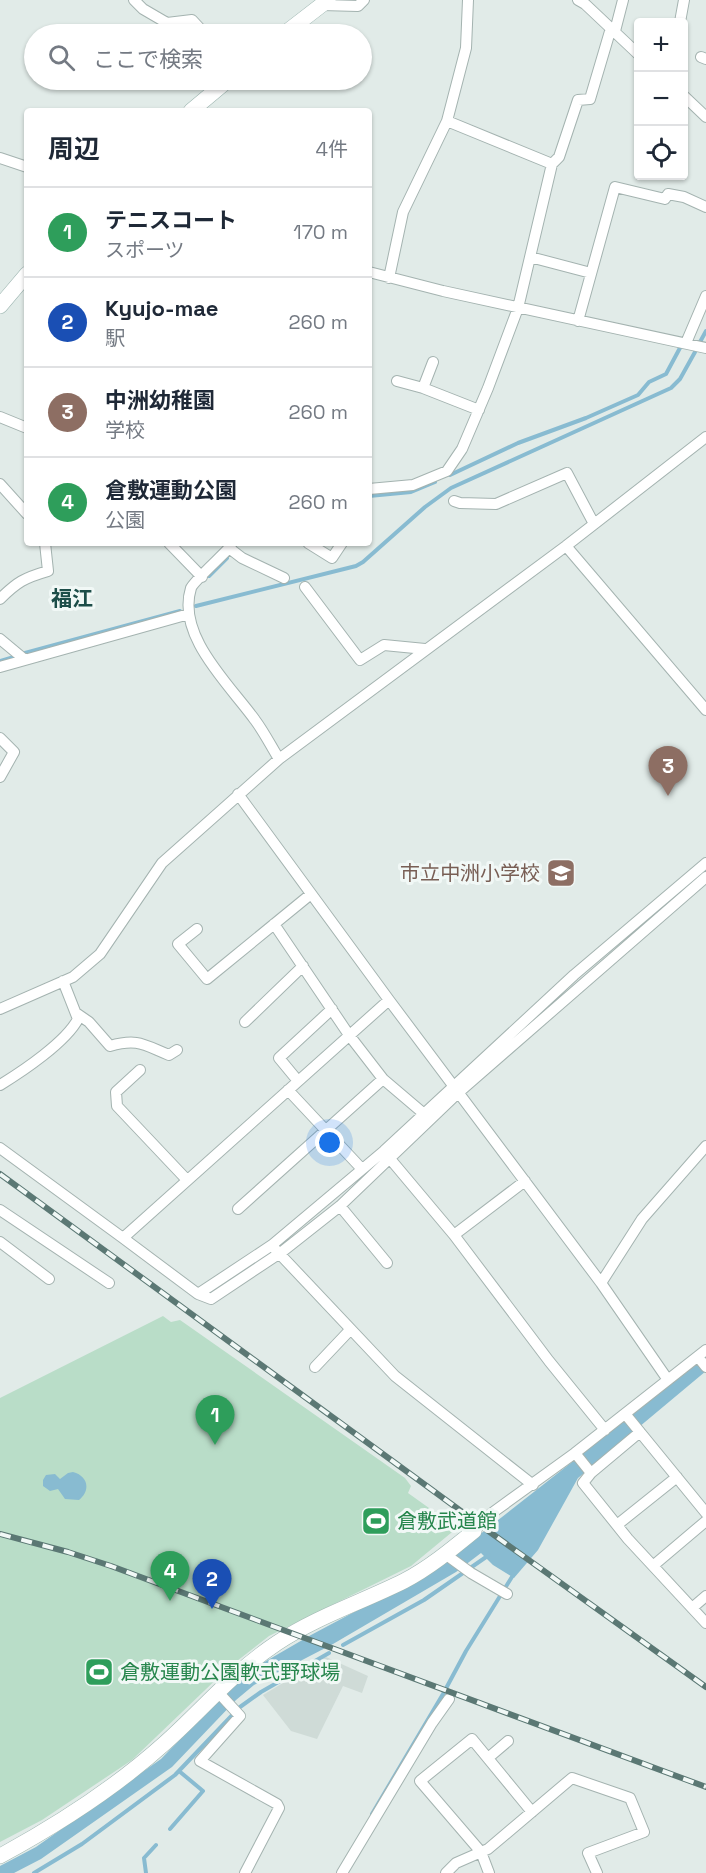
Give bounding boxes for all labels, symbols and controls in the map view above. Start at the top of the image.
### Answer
map controls [634,18,688,180]
button: + [634,18,688,72]
search box [24,24,372,90]
icon: search [45,41,78,74]
text: ここで検索 [93,45,203,73]
button: − [634,72,688,126]
button: locate [634,126,688,180]
text: 周辺 [48,132,100,166]
text: 4件 [316,136,348,162]
text: テニスコート [105,206,237,234]
text: 1 [63,219,72,245]
text: 170 m [293,219,348,245]
text: スポーツ [105,237,185,263]
text: Kyujo-mae [105,294,218,322]
text: 2 [62,309,73,335]
text: 260 m [289,309,348,335]
text: 駅 [105,325,125,351]
text: 中洲幼稚園 [105,386,215,414]
text: 3 [61,399,74,425]
text: 260 m [289,399,348,425]
text: 学校 [105,417,145,443]
text: 倉敷運動公園 [105,476,237,504]
text: 4 [61,489,74,515]
text: 260 m [289,489,348,515]
text: 公園 [105,507,145,533]
district label: 福江 [51,585,93,612]
pin: 3 [648,746,688,796]
school or university icon: 市立中洲小学校 [545,857,577,889]
place label: 市立中洲小学校 [400,860,540,886]
your location [315,1128,344,1157]
pin: 1 [196,1396,234,1445]
sports icon: 倉敷武道館 [360,1505,392,1537]
place label: 倉敷武道館 [397,1508,497,1534]
pin: 4 [150,1552,190,1601]
pin: 2 [192,1560,232,1609]
sports icon: 倉敷運動公園軟式野球場 [83,1656,115,1688]
place label: 倉敷運動公園軟式野球場 [120,1659,340,1685]

